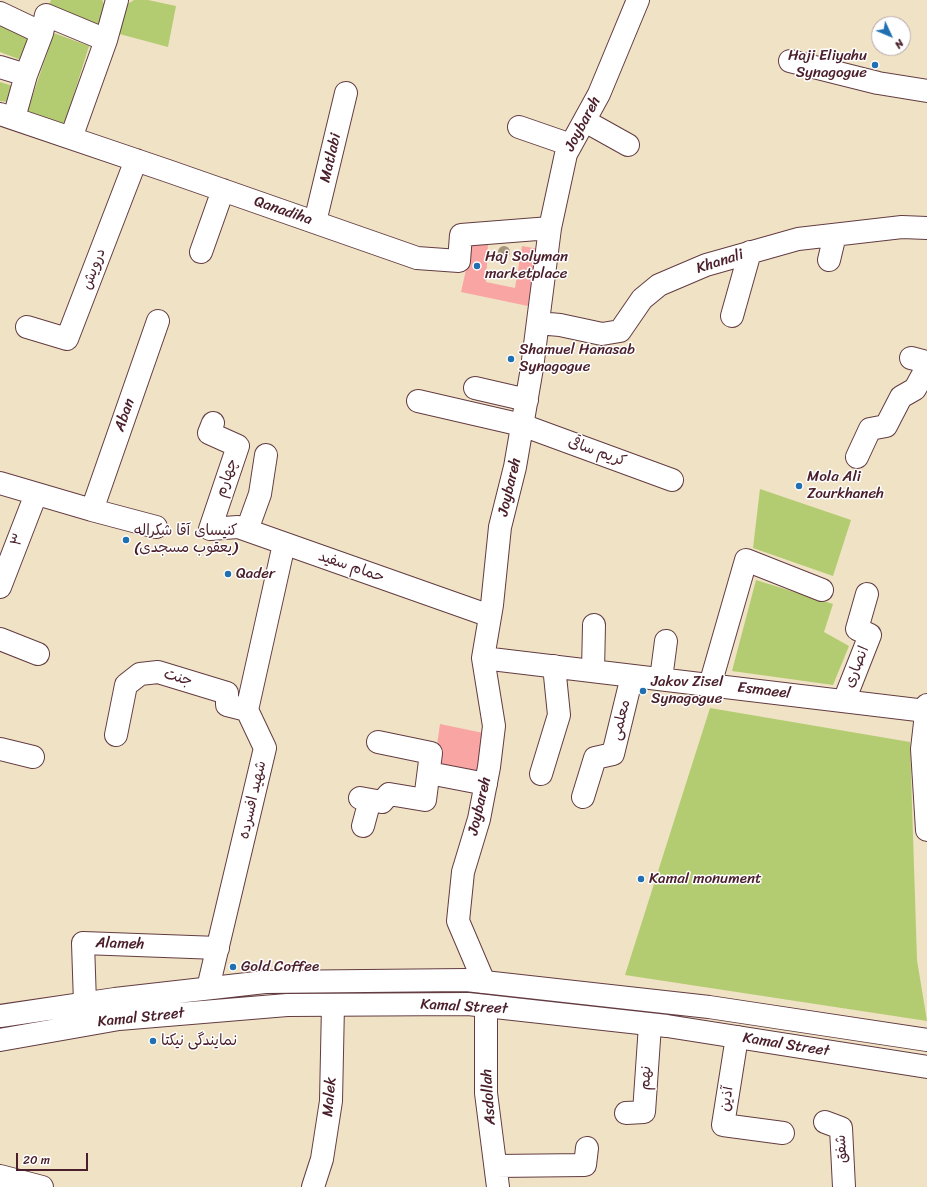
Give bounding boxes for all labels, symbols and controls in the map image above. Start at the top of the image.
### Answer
north arrow [871,16,911,56]
text: N [890,35,909,53]
place label: Haji Eliyahu Synagogue [788,47,867,82]
marker: Haji Eliyahu Synagogue [870,60,880,70]
street label: Joybareh [561,94,605,154]
street label: Matlabi [317,131,345,185]
street label: Qanadiha [252,193,314,229]
street label: درویش [78,246,110,292]
street label: Khanali [694,246,746,278]
place label: Haj Solyman marketplace [485,248,568,283]
marker: Haj Solyman marketplace [472,261,482,271]
place label: Shamuel Hanasab Synagogue [519,341,635,376]
marker: Shamuel Hanasab Synagogue [506,354,516,364]
street label: Aban [111,396,139,434]
street label: کریم ساقی [565,433,629,471]
street label: چهارم [212,456,242,500]
street label: Joybareh [495,456,525,518]
place label: Mola Ali Zourkhaneh [807,468,884,503]
marker: Mola Ali Zourkhaneh [794,481,804,491]
place label: کنیسای آقا شکراله (یعقوب مسجدی) [134,522,238,557]
street label: ۳ [7,531,29,549]
marker: کنیسای آقا شکراله (یعقوب مسجدی) [121,535,131,545]
street label: حمام سفید [316,547,386,587]
place label: Qader [236,565,275,583]
marker: Qader [223,569,233,579]
street label: انصاری [841,643,873,691]
street label: جنت [162,665,194,691]
place label: Jakov Zisel Synagogue [651,673,723,708]
street label: Esmaeel [736,679,792,703]
marker: Jakov Zisel Synagogue [638,686,648,696]
street label: معلمی [607,698,635,742]
street label: شهید افسرده [235,759,271,841]
street label: Joybareh [465,775,495,837]
place label: Kamal monument [649,870,762,888]
marker: Kamal monument [636,874,646,884]
street label: Alameh [95,934,145,954]
place label: Gold Coffee [241,958,319,976]
marker: Gold Coffee [228,962,238,972]
street label: Kamal Street [420,996,508,1018]
street label: Kamal Street [97,1004,185,1032]
street label: Kamal Street [741,1029,831,1061]
place label: نمایندگی نیکتا [161,1032,237,1050]
marker: نمایندگی نیکتا [148,1036,158,1046]
street label: نهم [636,1065,656,1091]
street label: Asdollah [478,1068,500,1126]
street label: Malek [319,1076,341,1118]
street label: آذین [716,1085,738,1113]
street label: شفق [832,1134,852,1164]
scale bar [18,1145,90,1171]
text: 20 m [23,1149,50,1171]

